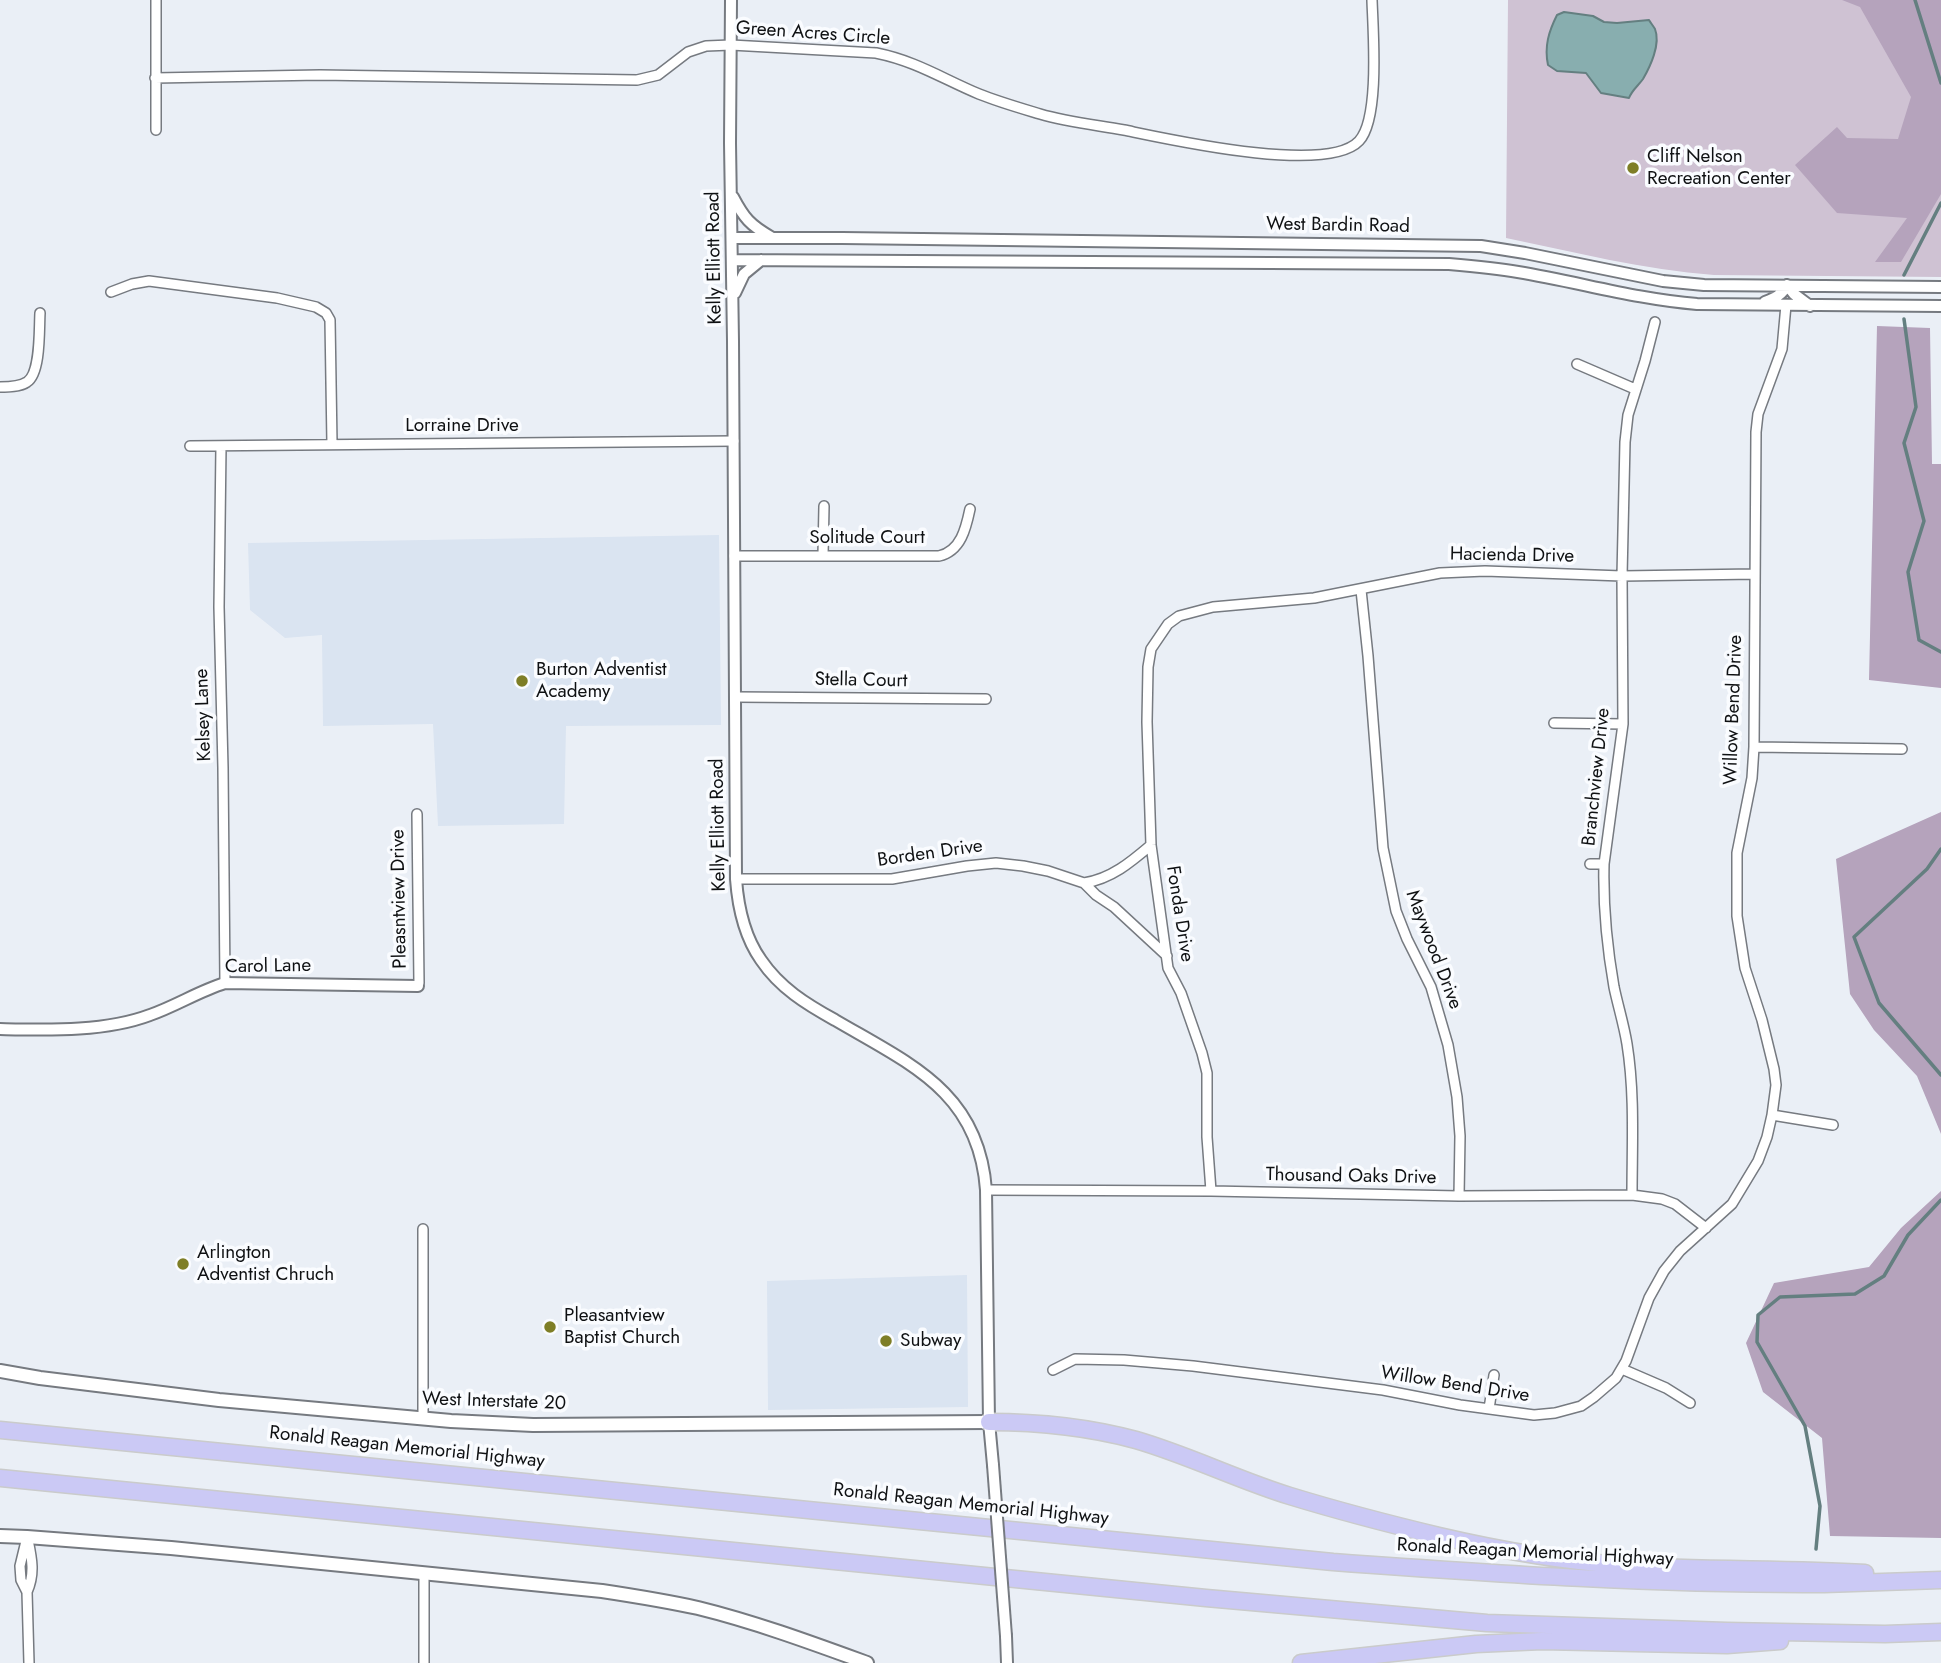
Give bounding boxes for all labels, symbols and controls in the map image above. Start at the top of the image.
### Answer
street label: Green Acres Circle [735,17,891,51]
place label: Cliff Nelson Recreation Center [1647,146,1791,190]
marker: Cliff Nelson Recreation Center [1625,160,1641,176]
street label: Kelly Elliott Road [702,191,728,325]
street label: West Bardin Road [1266,213,1410,239]
street label: Lorraine Drive [405,415,519,437]
street label: Solitude Court [809,527,925,549]
street label: Hacienda Drive [1450,544,1574,568]
street label: Willow Bend Drive [1720,634,1748,786]
place label: Burton Adventist Academy [536,659,667,703]
street label: Kelsey Lane [191,668,217,762]
street label: Stella Court [814,669,908,693]
marker: Burton Adventist Academy [514,673,530,689]
street label: Branchview Drive [1578,707,1616,847]
street label: Kelly Elliott Road [706,758,732,892]
street label: Pleasntview Drive [387,829,413,969]
street label: Borden Drive [876,835,984,873]
street label: Fonda Drive [1160,864,1198,964]
street label: Maywood Drive [1400,887,1466,1013]
street label: Carol Lane [225,955,311,979]
street label: Thousand Oaks Drive [1266,1164,1436,1190]
place label: Arlington Adventist Chruch [197,1242,334,1286]
marker: Arlington Adventist Chruch [175,1256,191,1272]
place label: Pleasantview Baptist Church [564,1305,680,1349]
marker: Pleasantview Baptist Church [542,1319,558,1335]
place label: Subway [900,1330,961,1352]
marker: Subway [878,1333,894,1349]
street label: Willow Bend Drive [1379,1362,1531,1408]
street label: West Interstate 20 [422,1388,566,1416]
street label: Ronald Reagan Memorial Highway [268,1422,546,1474]
street label: Ronald Reagan Memorial Highway [832,1479,1110,1531]
street label: Ronald Reagan Memorial Highway [1396,1534,1674,1572]

